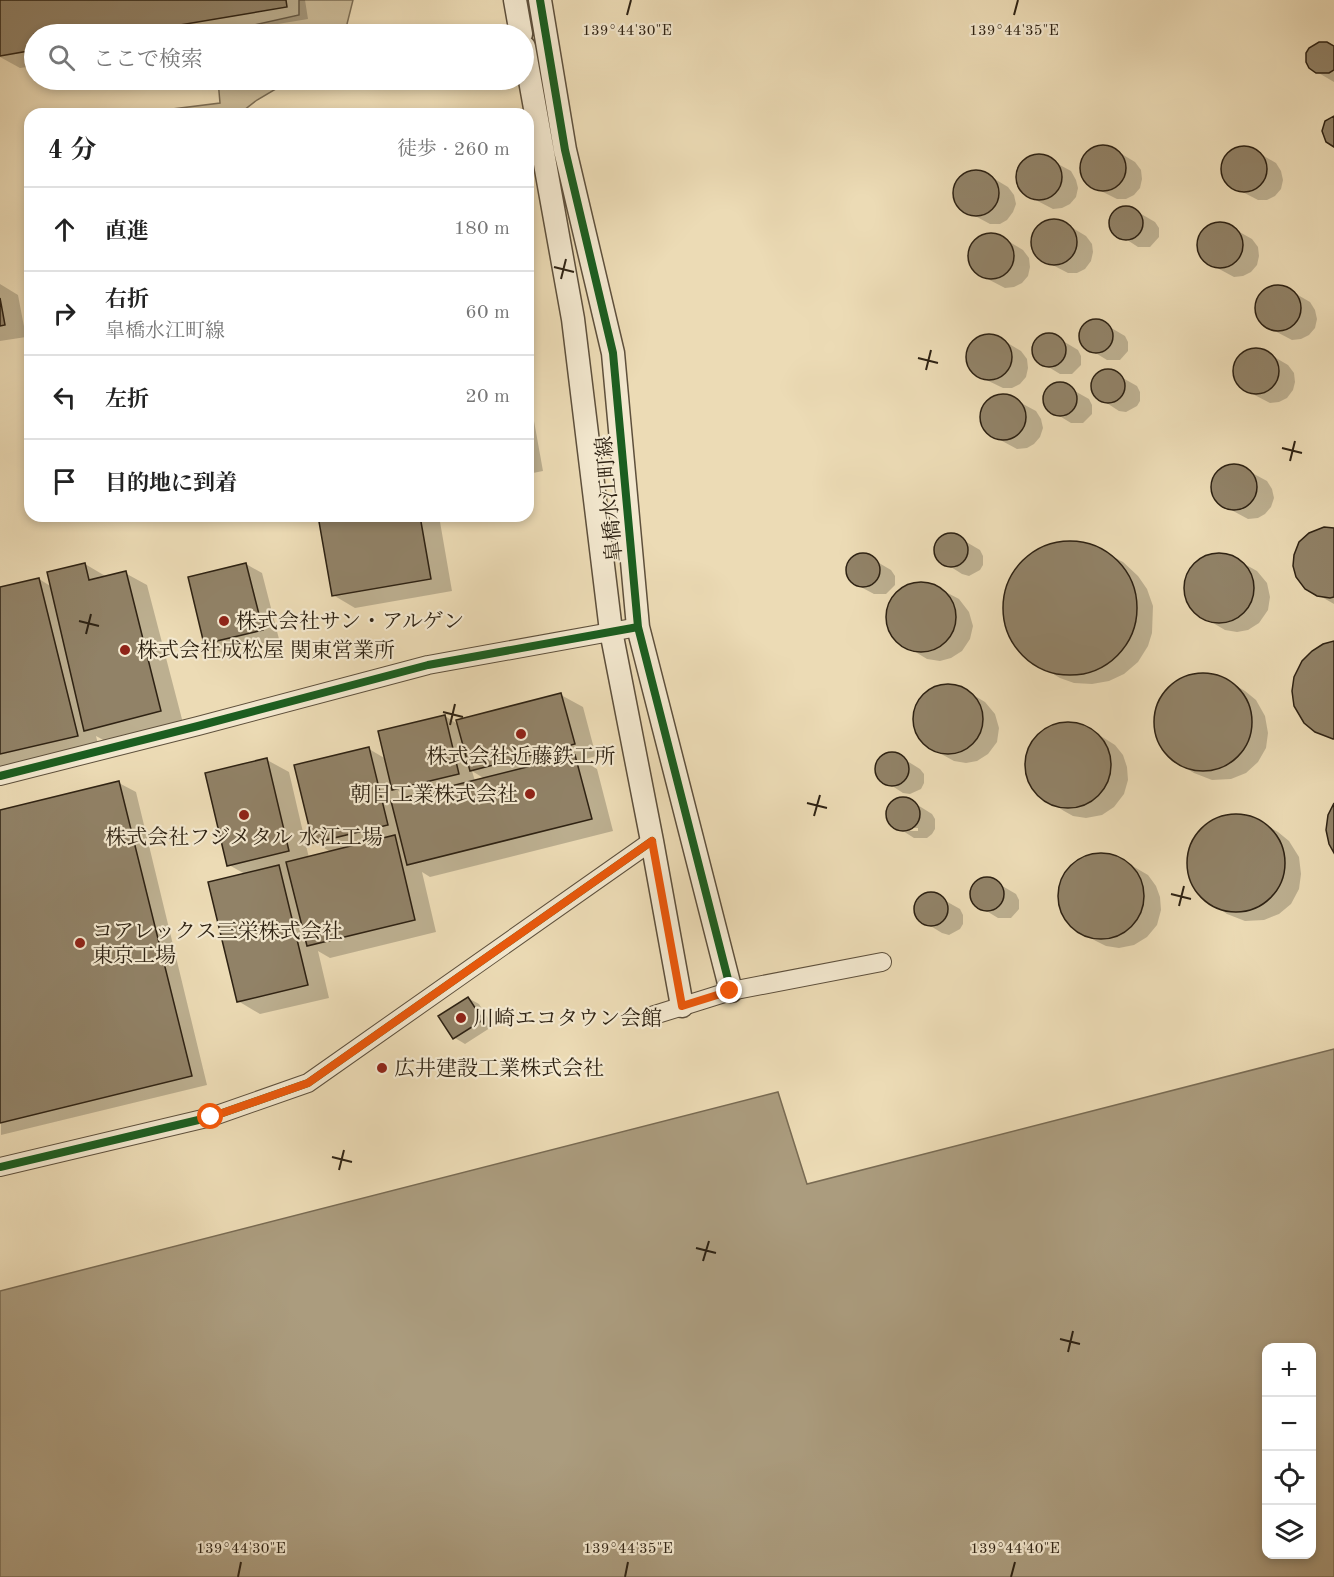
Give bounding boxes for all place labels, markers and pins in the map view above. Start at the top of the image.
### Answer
place label: 株式会社サン・アルゲン [236,610,464,633]
marker: 株式会社サン・アルゲン [217,614,231,628]
place label: 株式会社成松屋 関東営業所 [137,639,395,662]
marker: 株式会社成松屋 関東営業所 [118,643,132,657]
marker: 株式会社近藤鉄工所 [514,727,528,741]
place label: 株式会社近藤鉄工所 [427,745,616,768]
place label: 朝日工業株式会社 [350,783,518,806]
marker: 朝日工業株式会社 [523,787,537,801]
marker: 株式会社フジメタル 水江工場 [237,808,251,822]
place label: 株式会社フジメタル 水江工場 [105,826,383,849]
place label: コアレックス三栄株式会社 東京工場 [92,920,343,967]
marker: コアレックス三栄株式会社 東京工場 [73,936,87,950]
place label: 川崎エコタウン会館 [473,1007,662,1030]
marker: 川崎エコタウン会館 [454,1011,468,1025]
place label: 広井建設工業株式会社 [394,1057,604,1080]
marker: 広井建設工業株式会社 [375,1061,389,1075]

